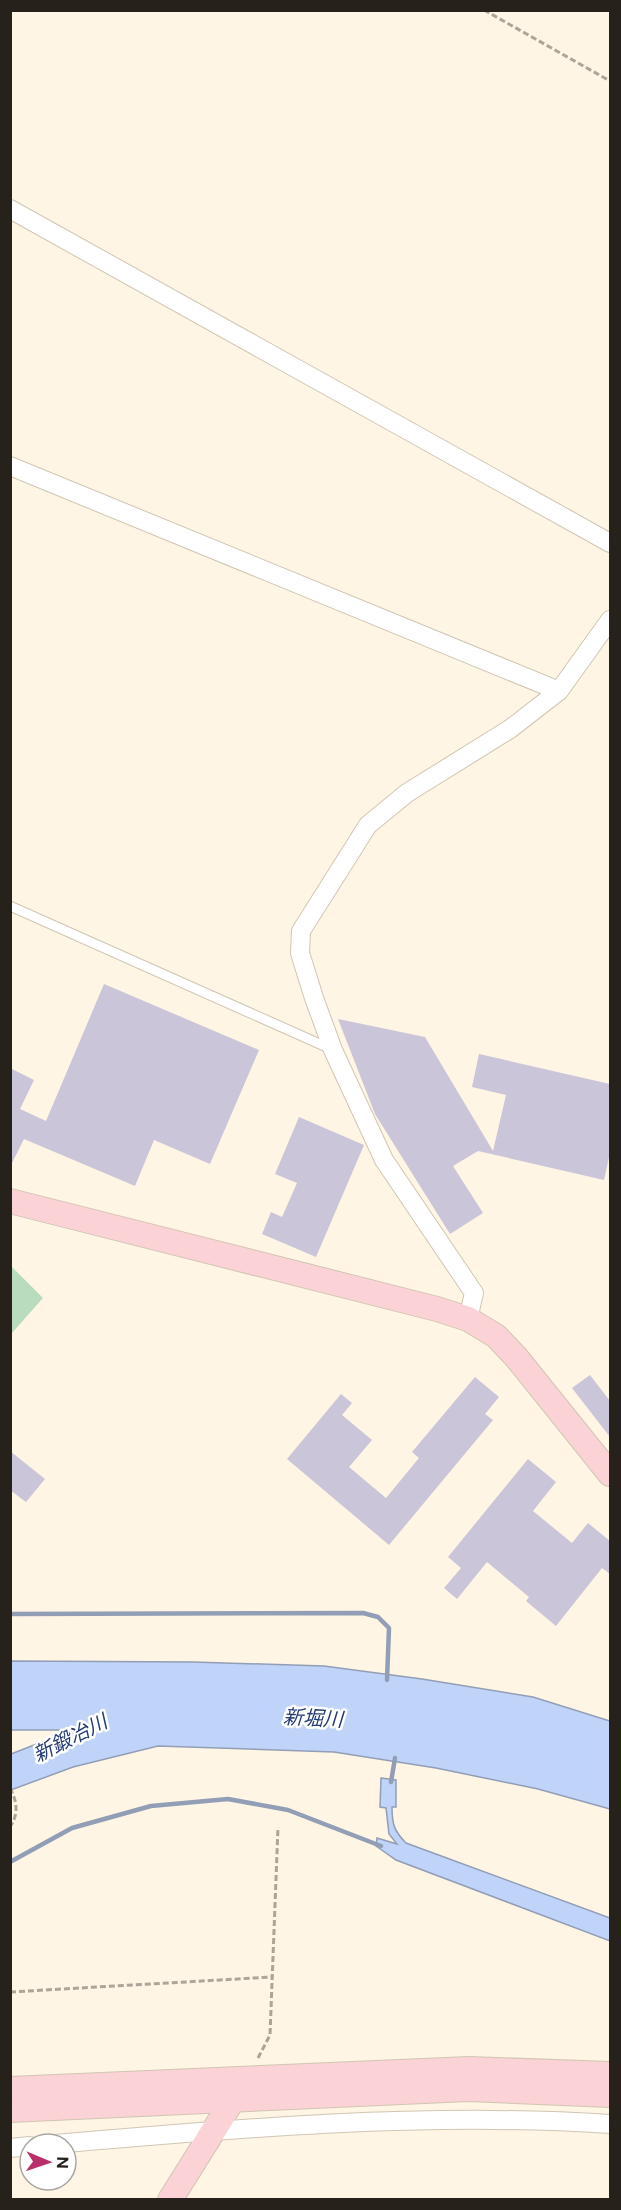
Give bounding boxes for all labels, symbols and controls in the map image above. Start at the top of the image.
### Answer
water label: 新堀川 [282,1704,346,1732]
water label: 新鍛冶川 [29,1708,113,1767]
north arrow [18,2132,78,2192]
text: N [53,2156,72,2169]

